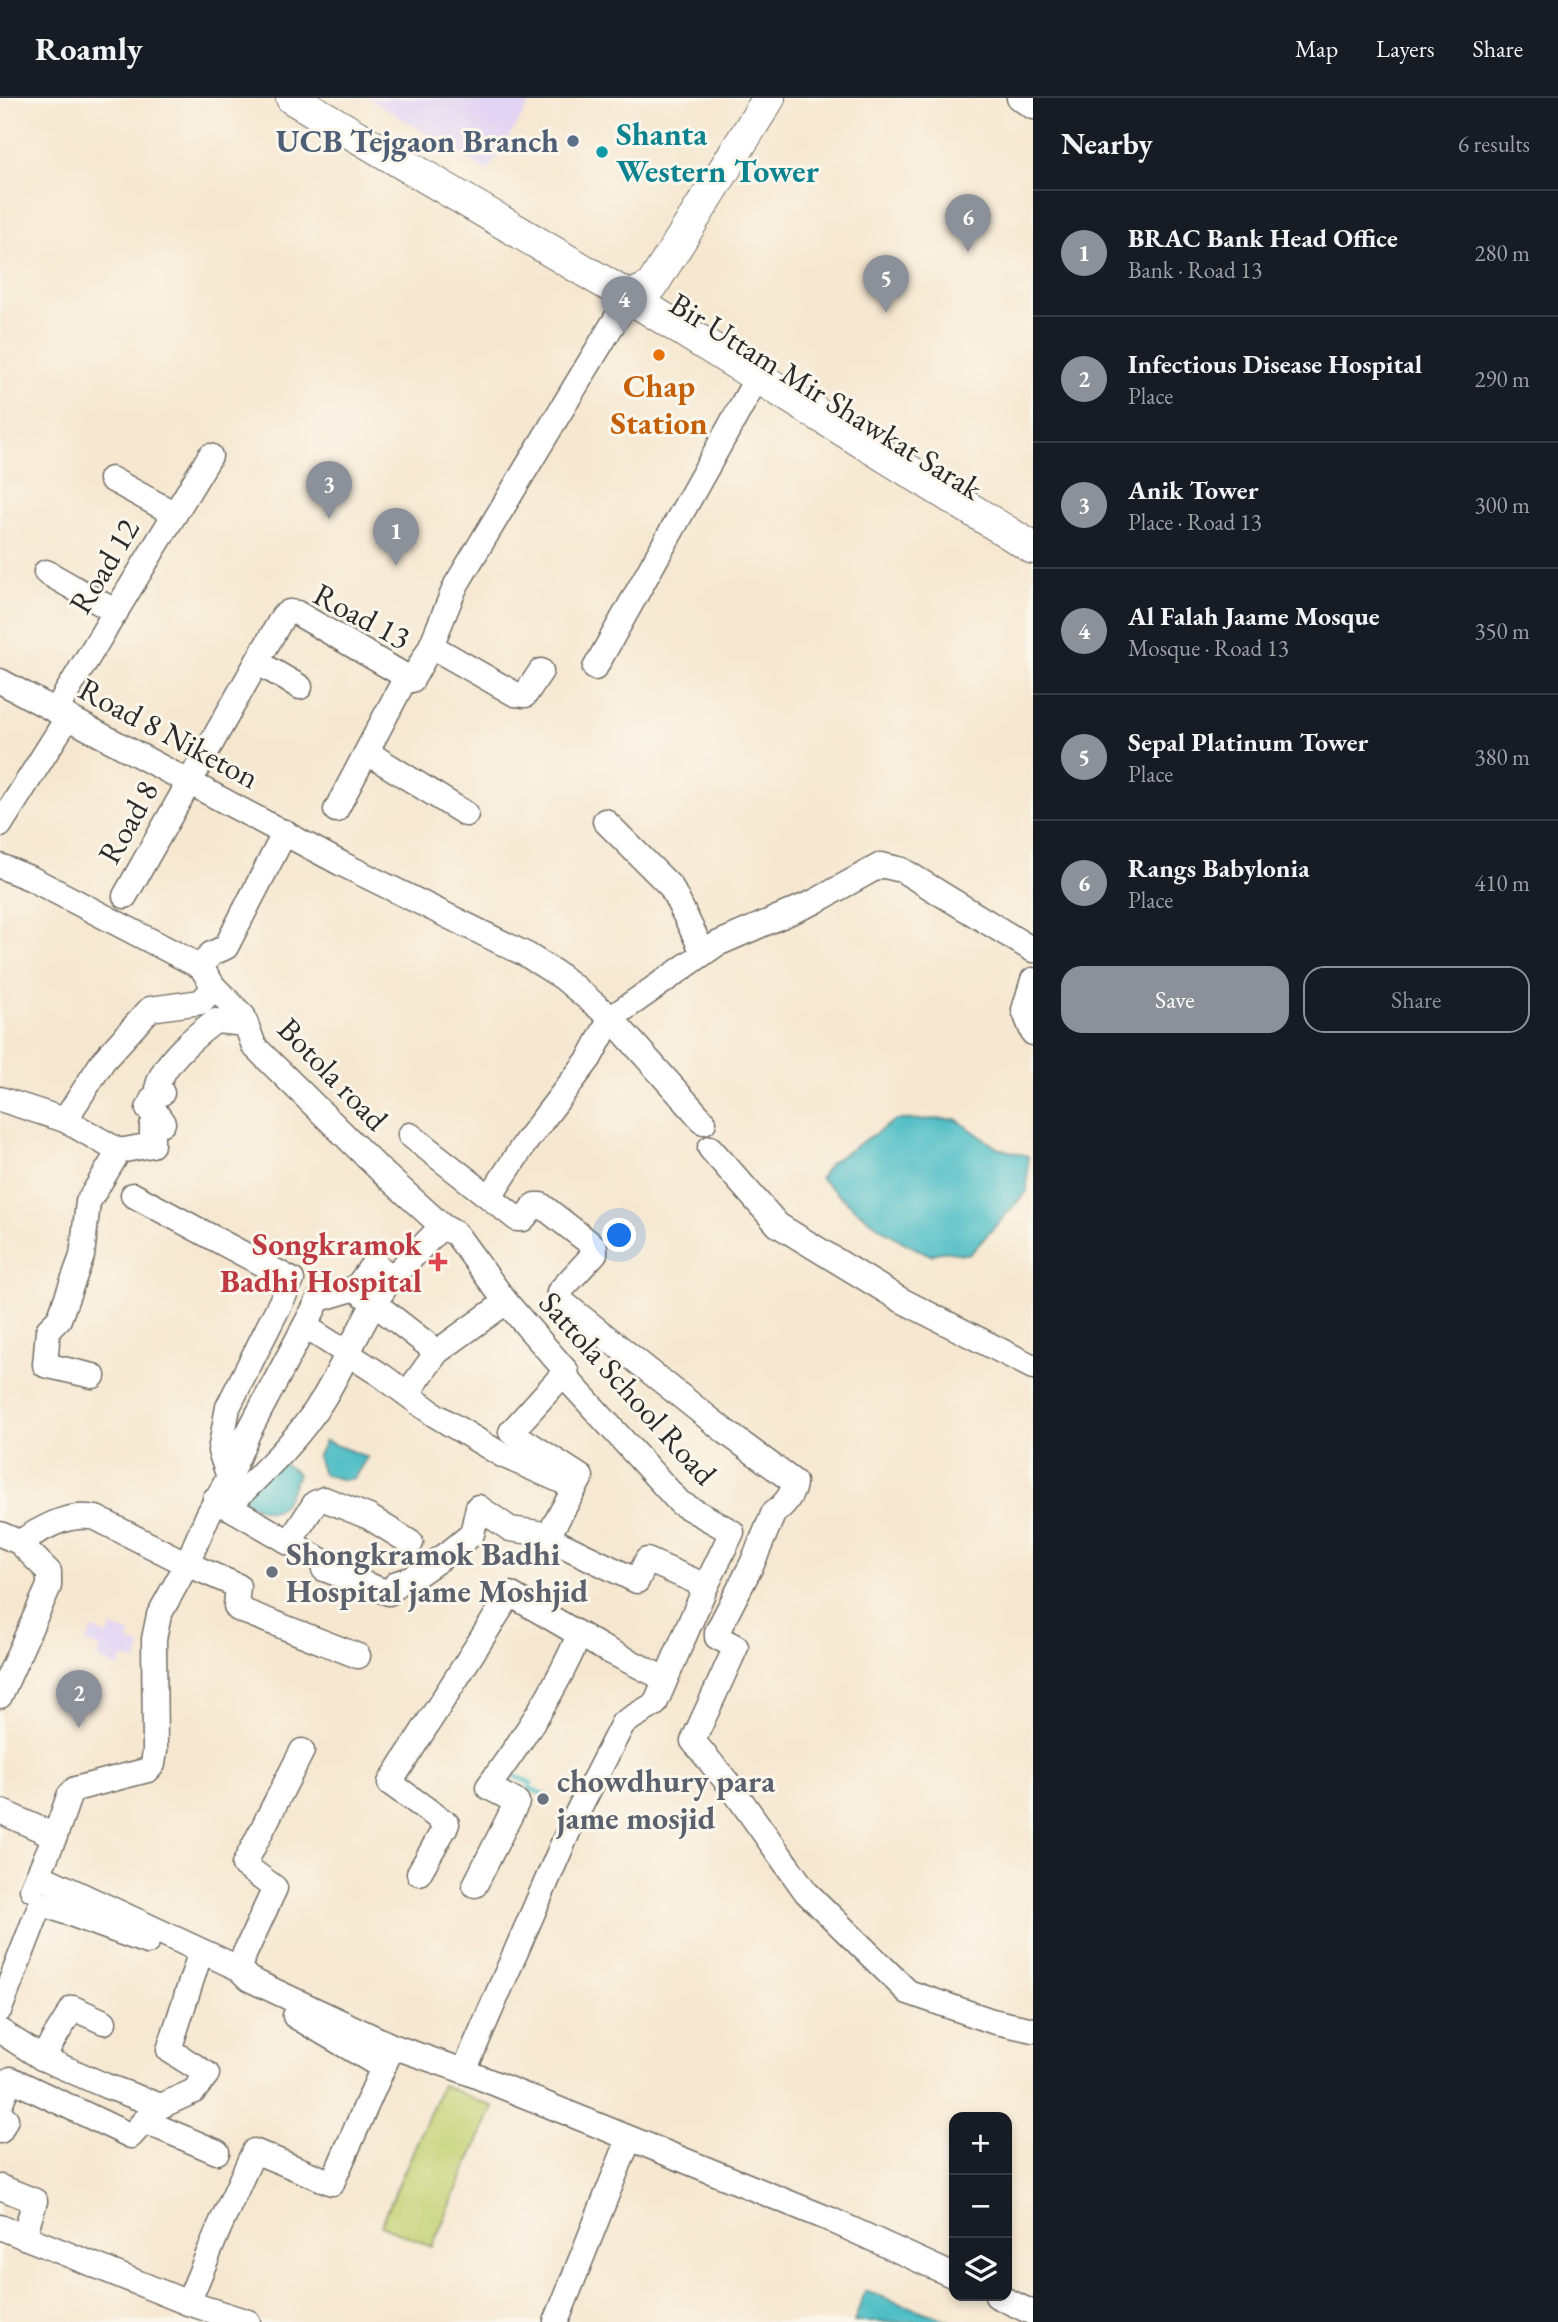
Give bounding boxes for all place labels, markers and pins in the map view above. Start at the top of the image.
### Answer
place label: Shanta Western Tower [616,113,820,192]
place label: UCB Tejgaon Branch [276,120,559,162]
marker: UCB Tejgaon Branch [565,133,581,149]
marker: Shanta Western Tower [594,144,610,160]
pin: 6 [945,194,991,252]
pin: 5 [863,255,909,313]
pin: 4 [601,276,647,334]
marker: Chap Station [651,347,667,363]
place label: Chap Station [610,365,708,444]
pin: 3 [306,461,352,519]
pin: 1 [373,508,419,566]
place label: Songkramok Badhi Hospital [220,1223,423,1302]
marker: Songkramok Badhi Hospital [428,1252,448,1272]
place label: Shongkramok Badhi Hospital jame Moshjid [286,1533,588,1612]
marker: Shongkramok Badhi Hospital jame Moshjid [264,1564,280,1580]
pin: 2 [56,1670,102,1728]
place label: chowdhury para jame mosjid [555,1760,776,1839]
marker: chowdhury para jame mosjid [535,1791,551,1807]

